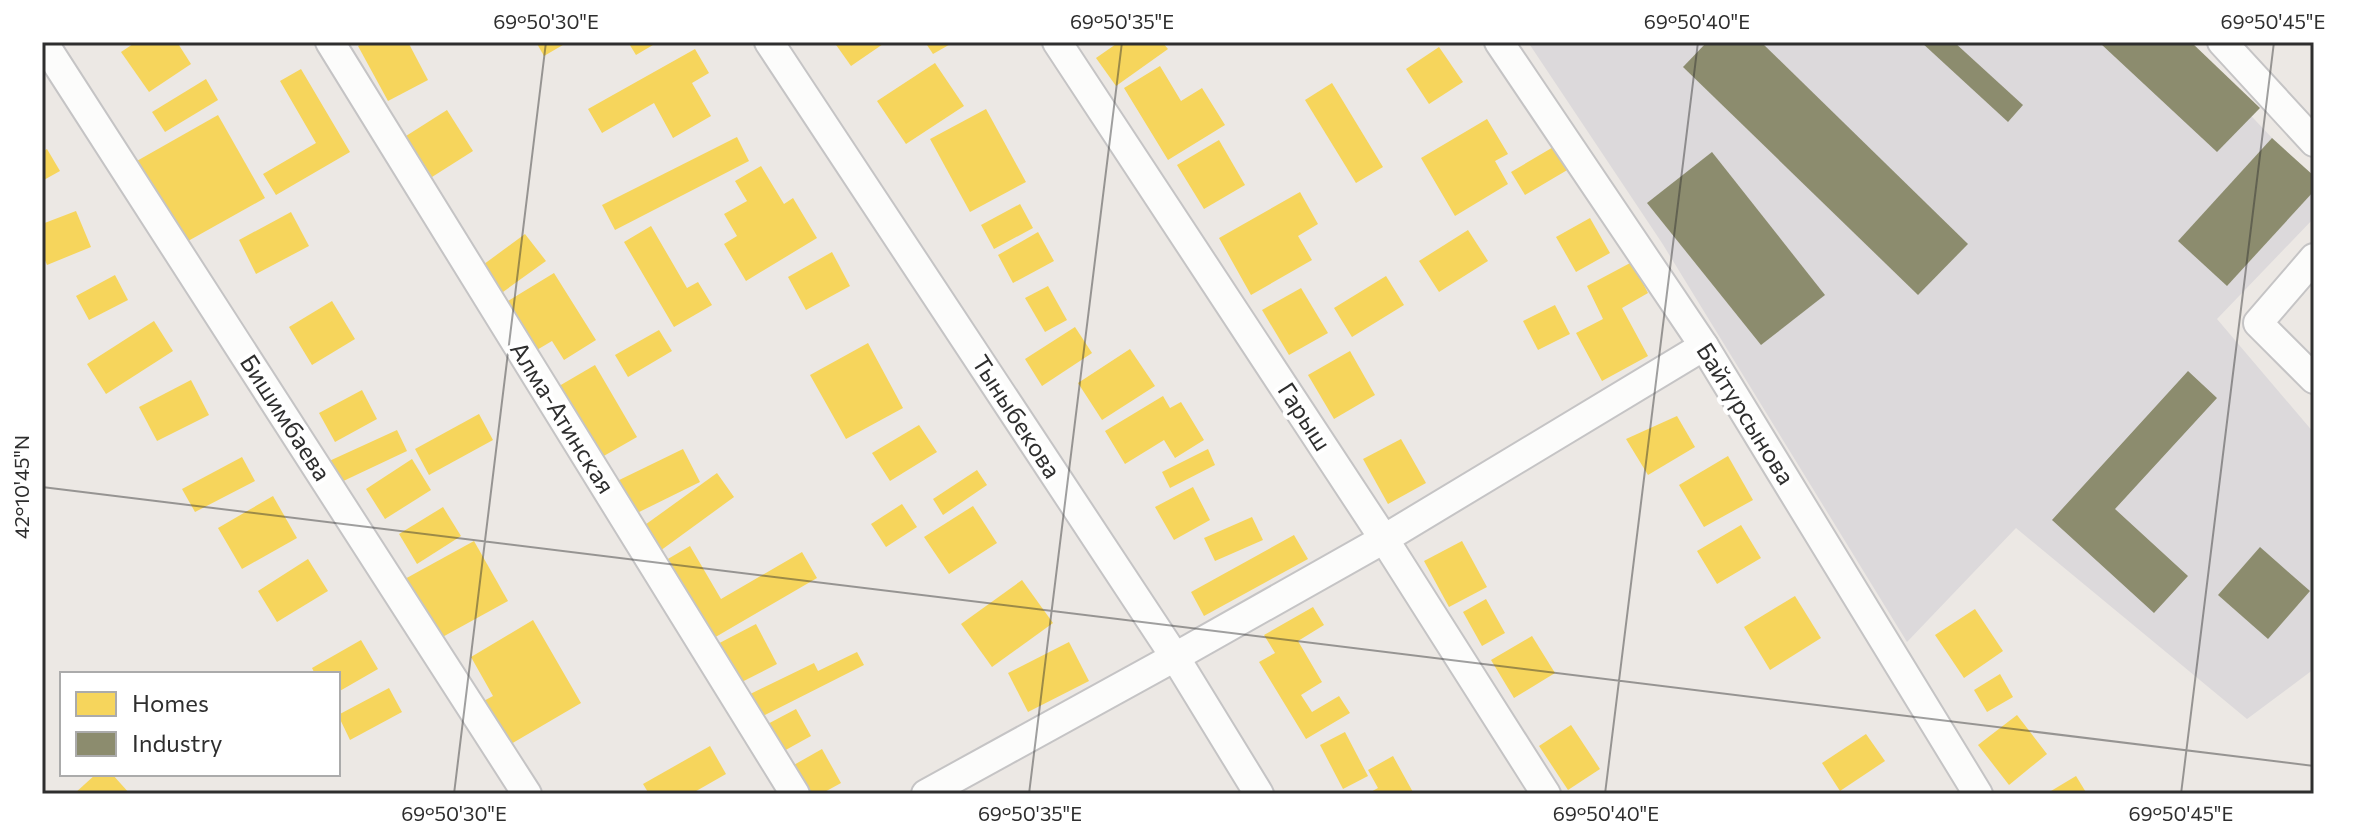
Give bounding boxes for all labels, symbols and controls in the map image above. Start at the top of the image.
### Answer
text: 69°50'30"E [493,9,599,33]
text: 69°50'35"E [1070,9,1174,33]
text: 69°50'40"E [1644,9,1750,33]
text: 69°50'45"E [2221,9,2325,33]
street label: Алма-Атинская [505,336,622,498]
street label: Байтурсынова [1691,337,1801,489]
street label: Бишимбаева [235,349,338,486]
street label: Тыныбекова [967,349,1068,483]
street label: Гарыш [1273,377,1338,456]
text: 42°10'45"N [9,435,33,539]
legend [60,672,340,776]
text: Homes [132,688,209,717]
text: Industry [132,728,222,757]
text: 69°50'30"E [401,801,507,825]
text: 69°50'35"E [978,801,1082,825]
text: 69°50'40"E [1553,801,1659,825]
text: 69°50'45"E [2129,801,2233,825]

